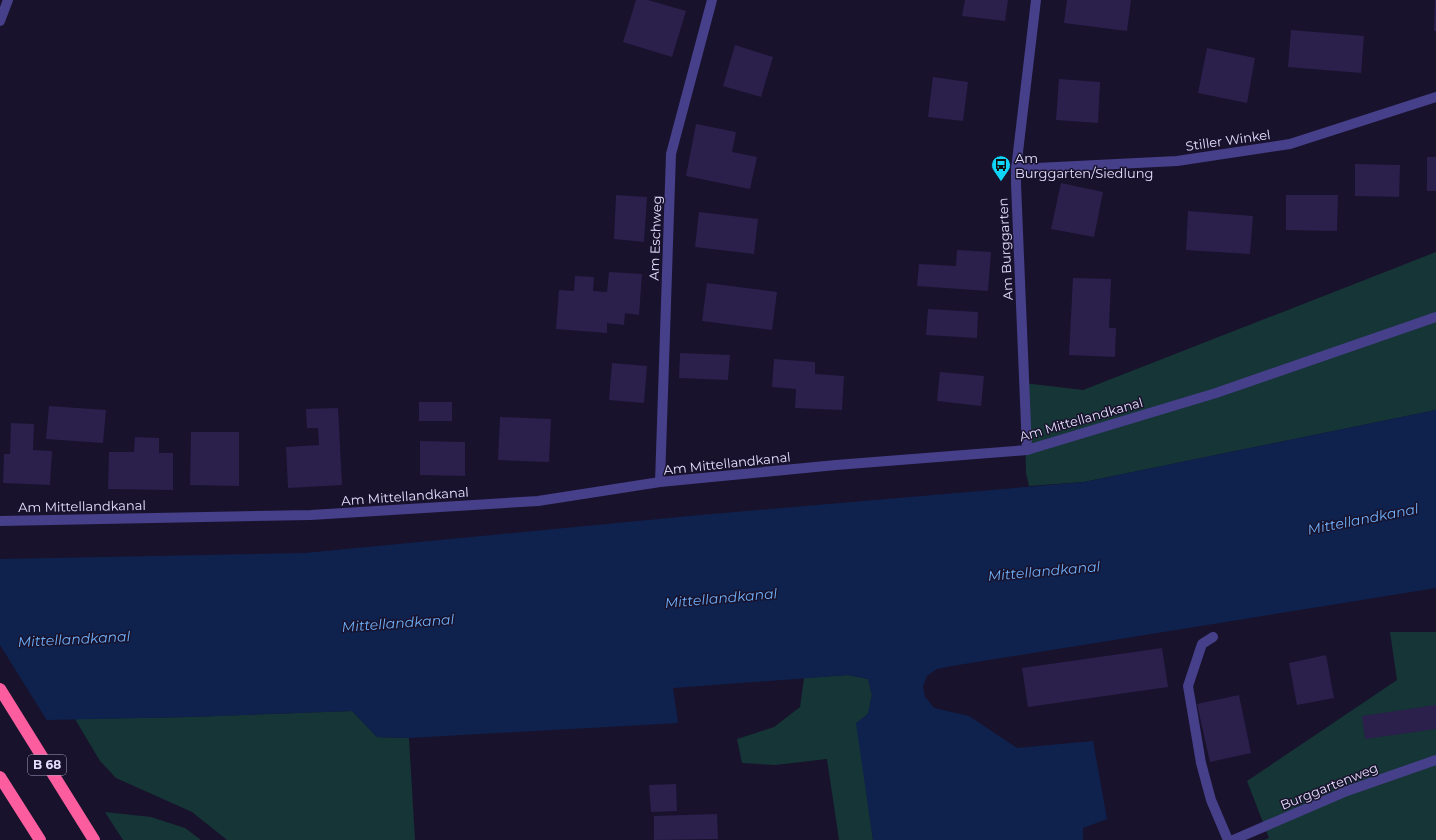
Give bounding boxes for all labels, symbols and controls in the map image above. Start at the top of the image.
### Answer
street label: Stiller Winkel [1185,126,1271,154]
place label: Am Burggarten/Siedlung [1015,150,1153,181]
bus stop icon: Am Burggarten/Siedlung [990,154,1012,182]
street label: Am Eschweg [646,195,664,281]
street label: Am Burggarten [994,197,1016,301]
street label: Am Mittellandkanal [1017,394,1145,444]
street label: Am Mittellandkanal [663,448,791,478]
street label: Am Mittellandkanal [341,484,469,508]
street label: Am Mittellandkanal [18,497,146,515]
water label: Mittellandkanal [1306,499,1420,539]
water label: Mittellandkanal [987,557,1101,585]
water label: Mittellandkanal [664,584,778,612]
water label: Mittellandkanal [341,610,455,636]
water label: Mittellandkanal [17,627,131,651]
road number: B 68 [28,755,66,775]
street label: Burggartenweg [1278,759,1380,813]

